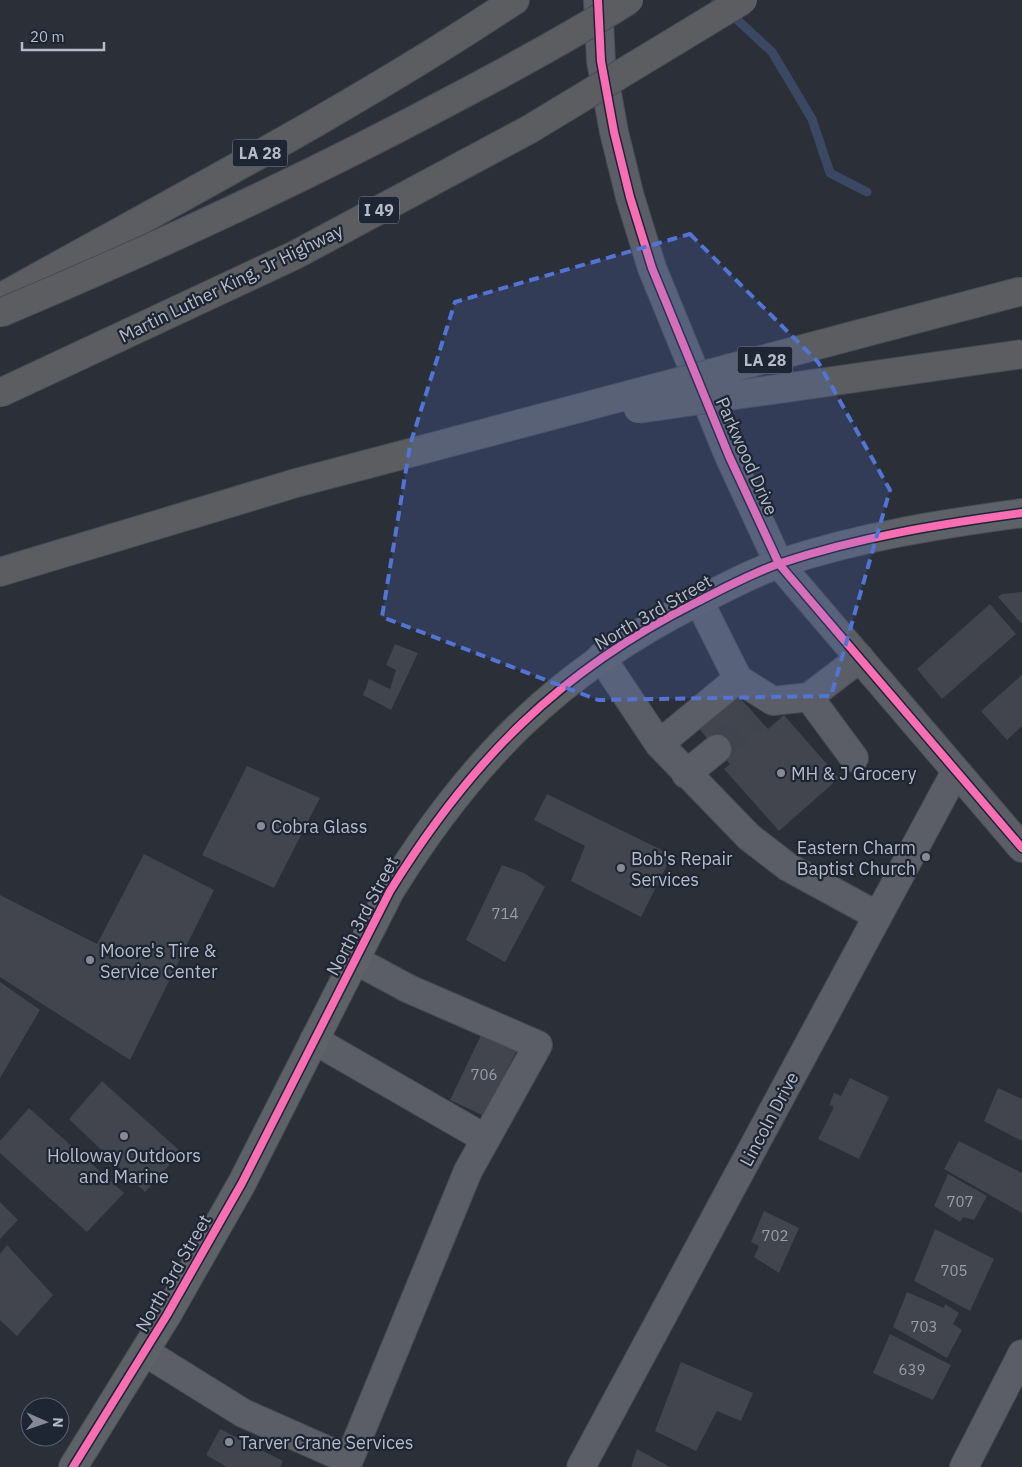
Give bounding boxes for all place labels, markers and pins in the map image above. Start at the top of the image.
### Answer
place label: MH & J Grocery [791,762,916,785]
marker: MH & J Grocery [775,767,787,779]
place label: Cobra Glass [271,815,368,838]
marker: Cobra Glass [255,820,267,832]
place label: Eastern Charm Baptist Church [797,836,916,880]
place label: Bob's Repair Services [631,847,733,891]
marker: Eastern Charm Baptist Church [920,851,932,863]
marker: Bob's Repair Services [615,862,627,874]
place label: Moore's Tire & Service Center [100,939,218,983]
marker: Moore's Tire & Service Center [84,954,96,966]
marker: Holloway Outdoors and Marine [118,1130,130,1142]
place label: Holloway Outdoors and Marine [47,1144,201,1188]
place label: Tarver Crane Services [239,1431,414,1454]
marker: Tarver Crane Services [223,1436,235,1448]

